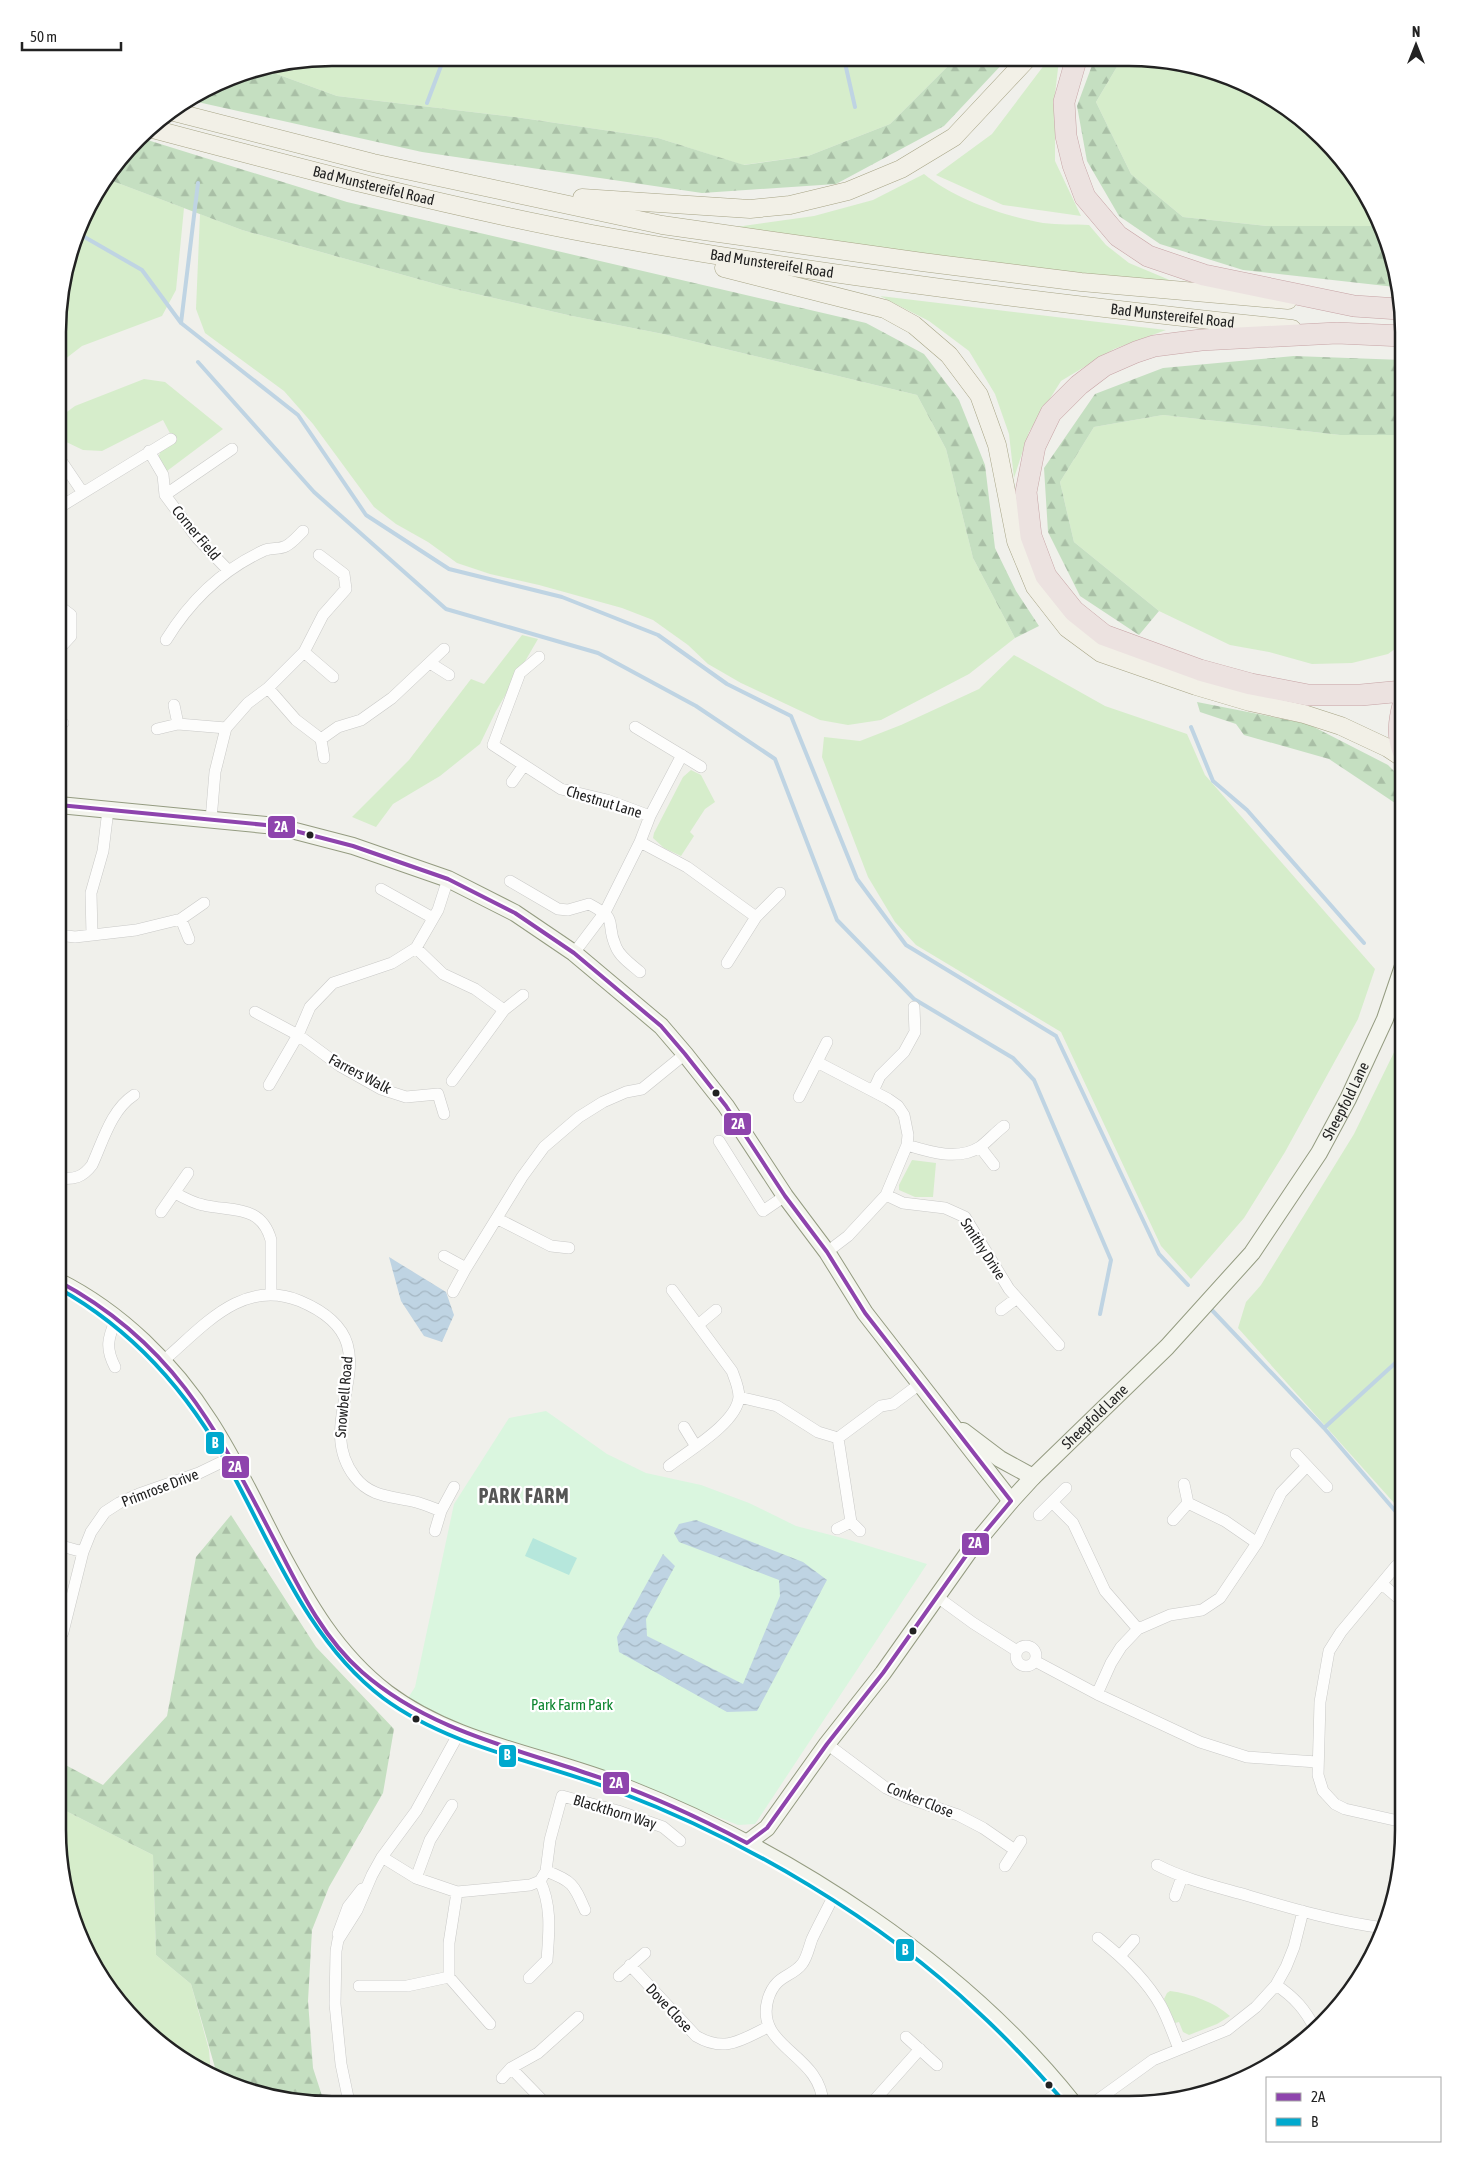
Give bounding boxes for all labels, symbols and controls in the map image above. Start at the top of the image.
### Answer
scale bar [22,20,121,52]
north arrow [1391,20,1441,70]
text: N [1412,24,1420,40]
text: 50 m [30,28,57,45]
street label: Bad Munstereifel Road [311,162,436,208]
street label: Bad Munstereifel Road [709,245,835,281]
street label: Bad Munstereifel Road [1110,300,1235,331]
street label: Corner Field [169,502,224,563]
street label: Chestnut Lane [564,782,644,821]
line badge: 2A [267,815,296,839]
text: 2A [274,819,288,835]
unlabelled marker [305,830,315,840]
street label: Farrers Walk [326,1050,395,1097]
street label: Sheepfold Lane [1319,1059,1372,1143]
unlabelled marker [711,1088,721,1098]
line badge: 2A [723,1112,752,1136]
text: 2A [731,1116,745,1132]
street label: Smithy Drive [957,1215,1010,1283]
street label: Snowbell Road [331,1355,356,1439]
street label: Sheepfold Lane [1058,1381,1131,1452]
line badge: B [205,1431,225,1455]
text: B [212,1435,219,1451]
line badge: 2A [221,1455,250,1479]
text: 2A [228,1459,242,1475]
street label: Primrose Drive [119,1465,201,1510]
district label: PARK FARM [478,1484,570,1507]
line badge: 2A [961,1532,990,1556]
text: 2A [968,1535,982,1551]
unlabelled marker [908,1626,918,1636]
park label: Park Farm Park [531,1696,613,1713]
unlabelled marker [411,1714,421,1724]
line badge: B [498,1744,517,1768]
text: B [504,1747,511,1763]
line badge: 2A [602,1771,630,1795]
text: 2A [609,1775,623,1791]
street label: Conker Close [884,1778,956,1821]
street label: Blackthorn Way [571,1791,659,1832]
line badge: B [895,1938,915,1962]
text: B [902,1942,909,1958]
street label: Dove Close [643,1980,696,2036]
legend [1266,2077,1441,2142]
unlabelled marker [1044,2080,1054,2090]
text: 2A [1311,2088,1326,2105]
text: B [1311,2113,1318,2130]

